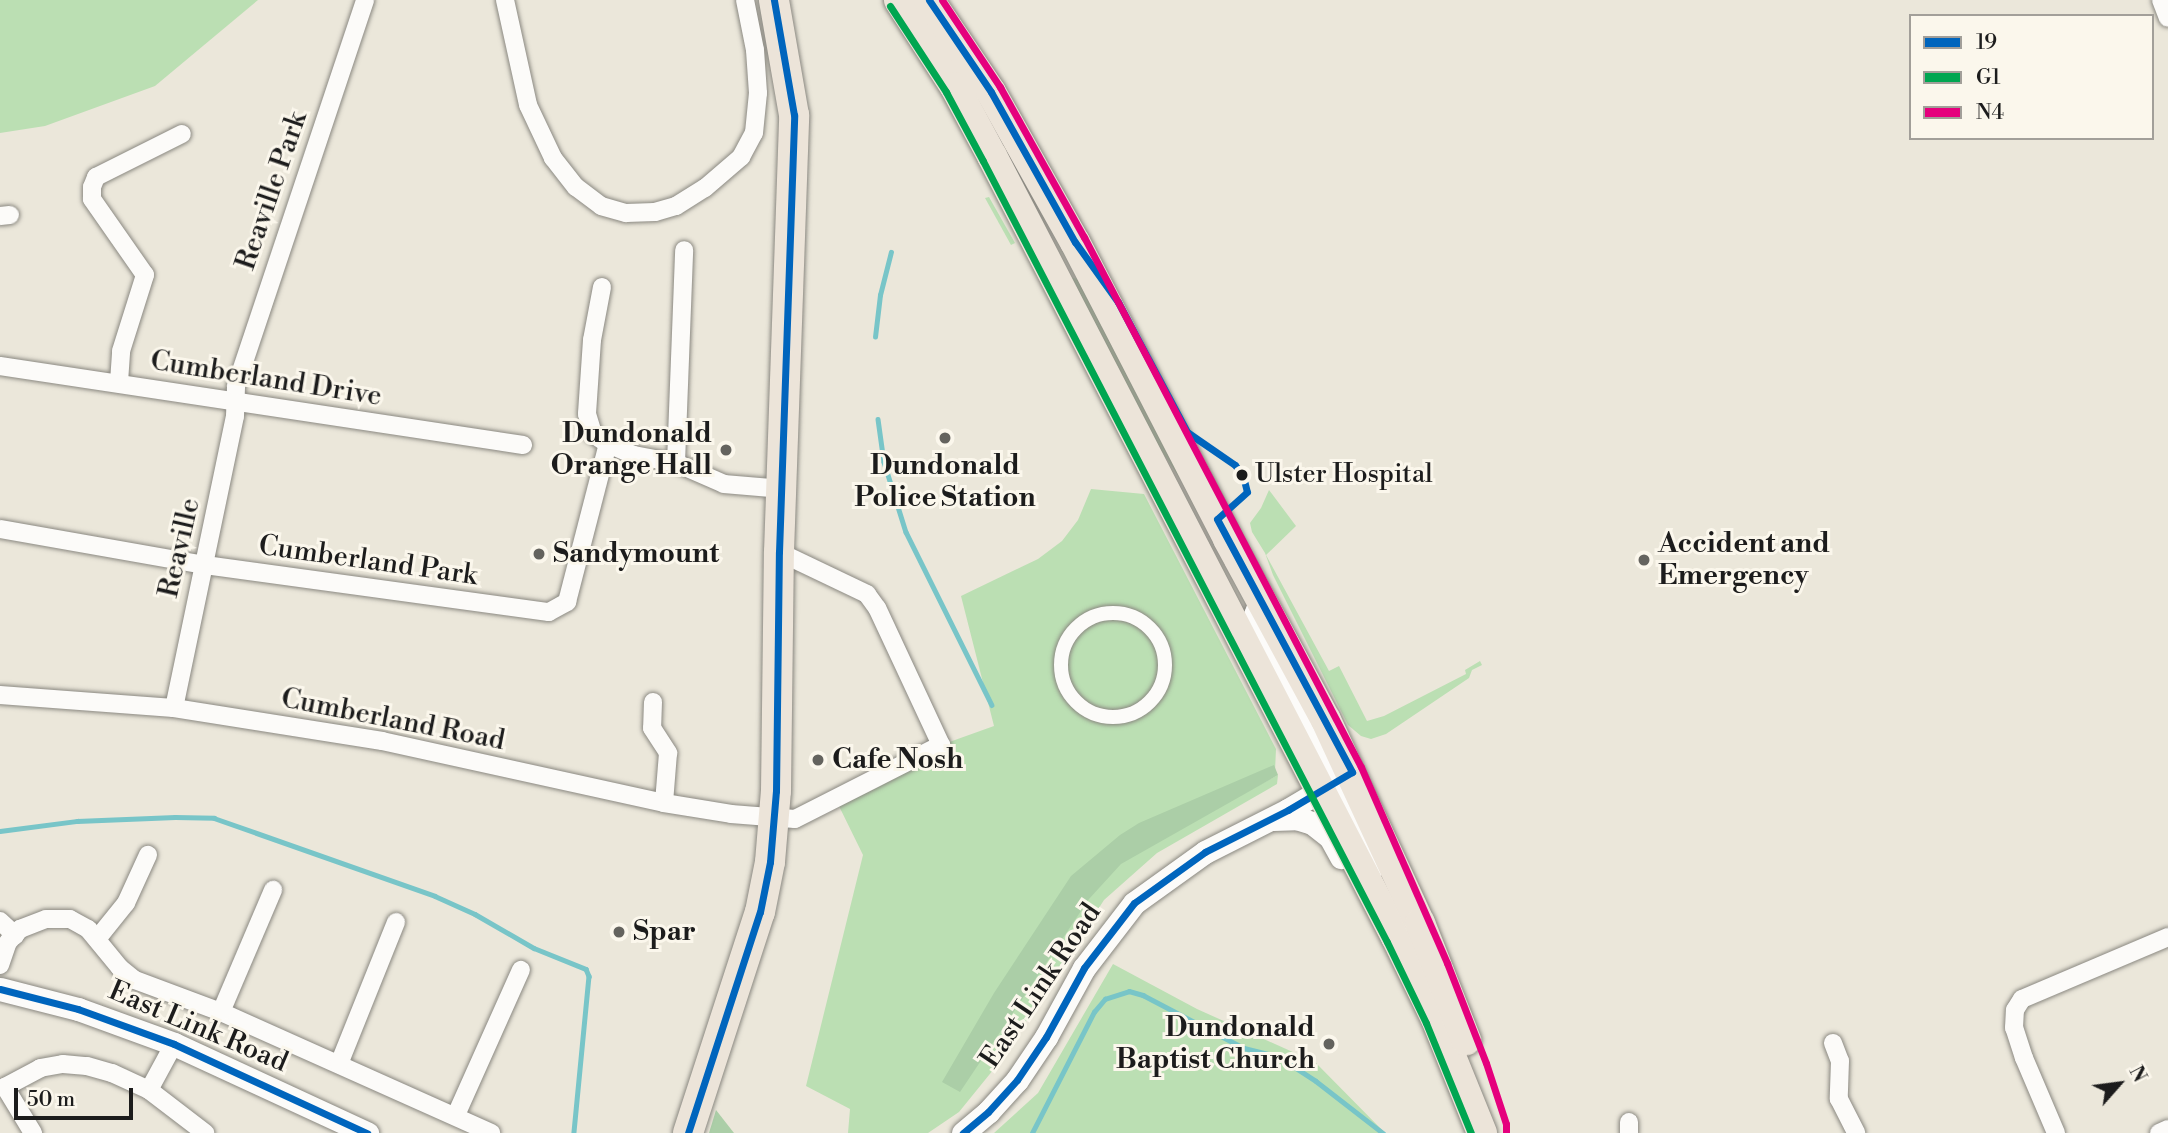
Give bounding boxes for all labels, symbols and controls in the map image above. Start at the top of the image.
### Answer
legend [1909,14,2154,140]
text: 19 [1976,30,1997,56]
text: G1 [1976,65,2001,91]
text: N4 [1976,100,2004,126]
street label: Reaville Park [229,107,315,275]
street label: Cumberland Drive [148,344,384,414]
place label: Dundonald Orange Hall [551,417,712,483]
marker: Dundonald Police Station [937,430,953,446]
marker: Dundonald Orange Hall [718,442,734,458]
place label: Dundonald Police Station [854,449,1036,515]
place label: Ulster Hospital [1255,459,1433,491]
marker: Ulster Hospital [1235,468,1249,482]
street label: Reaville [152,495,208,601]
place label: Accident and Emergency [1658,527,1830,593]
street label: Cumberland Park [256,529,480,593]
place label: Sandymount [553,537,719,571]
marker: Sandymount [531,546,547,562]
marker: Accident and Emergency [1636,552,1652,568]
street label: Cumberland Road [278,682,508,758]
place label: Cafe Nosh [832,743,963,777]
marker: Cafe Nosh [810,752,826,768]
street label: East Link Road [974,897,1108,1075]
place label: Spar [633,915,696,949]
marker: Spar [611,924,627,940]
street label: East Link Road [103,974,293,1080]
place label: Dundonald Baptist Church [1116,1011,1315,1077]
marker: Dundonald Baptist Church [1321,1036,1337,1052]
north arrow [2084,1049,2154,1119]
text: N [2123,1062,2152,1086]
scale bar [18,1074,136,1118]
text: 50 m [27,1087,75,1113]

